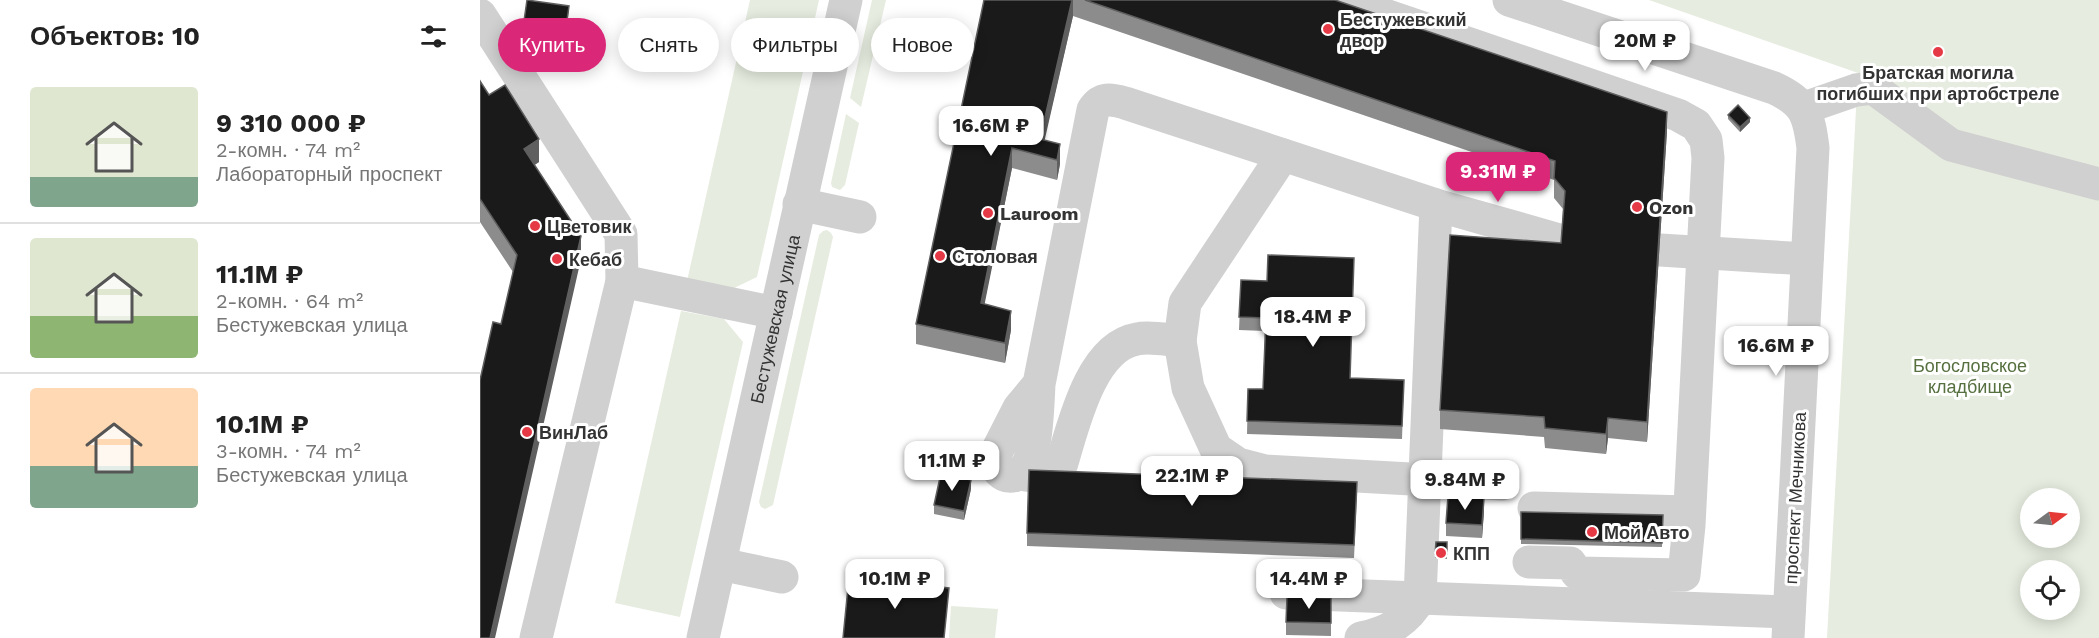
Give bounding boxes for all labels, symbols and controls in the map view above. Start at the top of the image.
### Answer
place label: Бестужевский двор [1340,9,1467,51]
chip: Купить [498,18,606,72]
chip: Снять [618,18,719,72]
chip: Фильтры [731,18,859,72]
chip: Новое [871,18,974,72]
icon: filters [417,20,450,53]
text: Объектов: 10 [30,21,200,51]
pin: 20M ₽ [1603,21,1687,72]
marker: Бестужевский двор [1321,22,1335,36]
text: 20M ₽ [1614,28,1676,52]
marker: Братская могила погибших при артобстреле [1931,45,1945,59]
place label: Братская могила погибших при артобстреле [1816,62,2060,104]
pin: 16.6M ₽ [936,106,1046,157]
text: 9 310 000 ₽ [216,108,366,138]
icon: home [78,111,150,183]
text: 16.6M ₽ [953,113,1029,137]
text: 2-комн. · 74 m² [216,138,360,162]
pin: 9.31M ₽ [1443,152,1553,203]
text: 9.31M ₽ [1460,159,1536,183]
text: Лабораторный проспект [216,162,442,186]
place label: Ozon [1649,197,1693,218]
marker: Ozon [1630,200,1644,214]
place label: Lauroom [1000,203,1079,224]
marker: Lauroom [981,206,995,220]
place label: Цветовик [547,216,632,237]
marker: Цветовик [528,219,542,233]
street label: Бестужевская улица [745,231,804,405]
place label: Столовая [952,246,1038,267]
place label: Кебаб [569,249,622,270]
marker: Столовая [933,249,947,263]
marker: Кебаб [550,252,564,266]
text: 11.1M ₽ [216,259,304,289]
icon: home [78,262,150,334]
text: 2-комн. · 64 m² [216,289,363,313]
pin: 18.4M ₽ [1258,297,1368,348]
text: 18.4M ₽ [1274,304,1352,328]
text: Бестужевская улица [216,313,408,337]
pin: 16.6M ₽ [1721,326,1831,377]
text: 16.6M ₽ [1738,333,1814,357]
park label: Богословское кладбище [1913,355,2027,397]
text: 10.1M ₽ [216,409,309,439]
street label: проспект Мечникова [1780,410,1810,585]
icon: home [78,412,150,484]
place label: ВинЛаб [539,422,608,443]
marker: ВинЛаб [520,425,534,439]
text: 3-комн. · 74 m² [216,439,361,463]
pin: 11.1M ₽ [897,441,1007,492]
text: 11.1M ₽ [918,448,986,472]
pin: 22.1M ₽ [1137,456,1247,507]
pin: 9.84M ₽ [1410,460,1520,511]
text: Бестужевская улица [216,463,408,487]
text: 22.1M ₽ [1155,463,1229,487]
text: 9.84M ₽ [1424,467,1506,491]
north arrow [2020,488,2080,548]
map controls [2020,488,2080,620]
place label: Мой Авто [1604,522,1690,543]
marker: Мой Авто [1585,525,1599,539]
place label: КПП [1453,543,1490,564]
marker: КПП [1434,546,1448,560]
pin: 10.1M ₽ [840,559,950,610]
pin: 14.4M ₽ [1254,559,1364,610]
button: locate [2020,560,2080,620]
text: 10.1M ₽ [859,566,931,590]
text: 14.4M ₽ [1270,566,1348,590]

